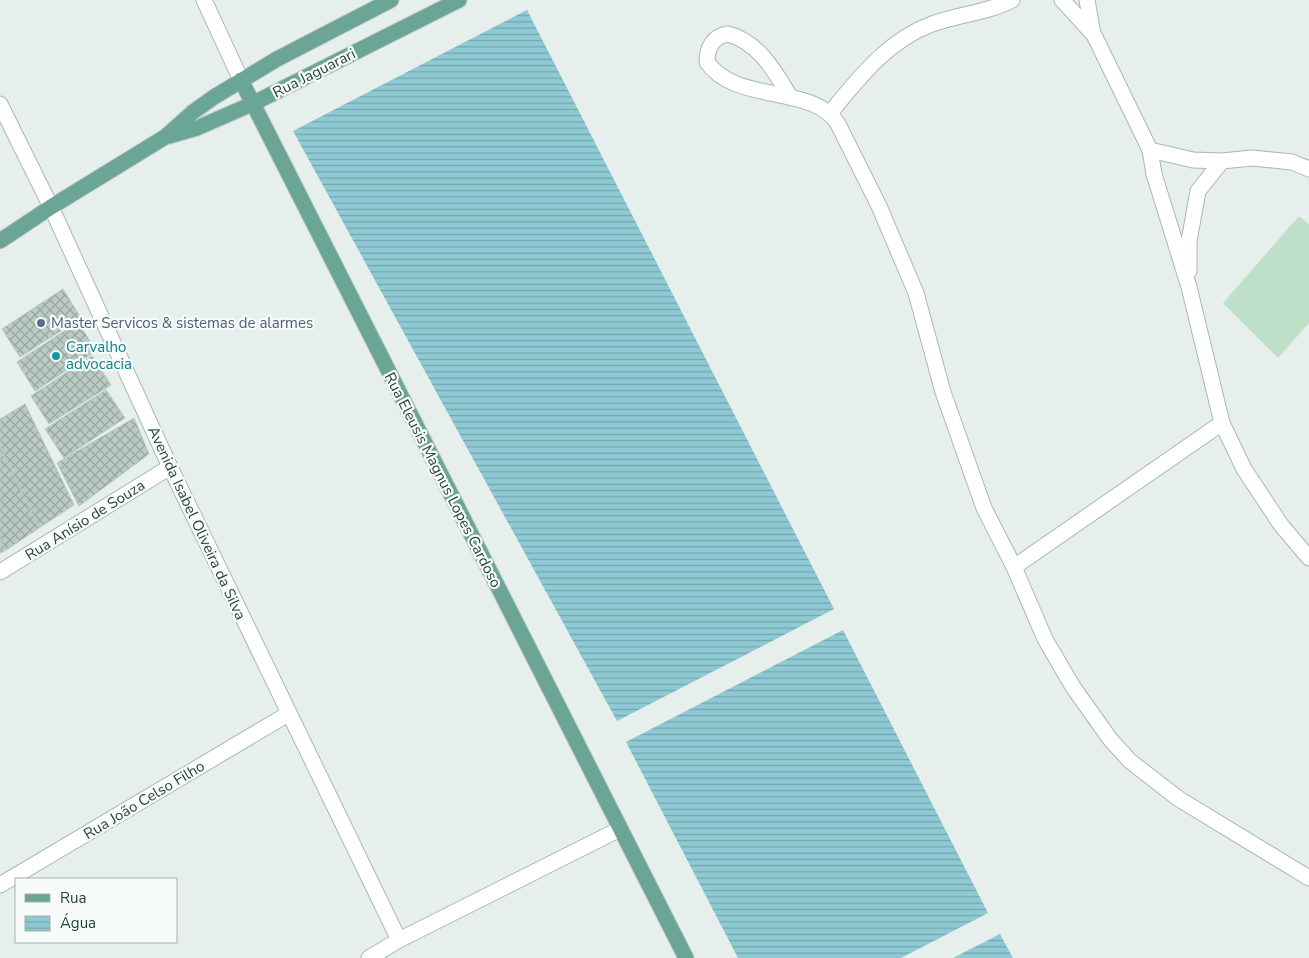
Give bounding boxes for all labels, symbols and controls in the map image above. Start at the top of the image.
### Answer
street label: Rua Jaguarari [269,44,359,102]
place label: Master Servicos & sistemas de alarmes [51,313,313,333]
marker: Master Servicos & sistemas de alarmes [35,317,47,329]
place label: Carvalho advocacia [66,337,132,374]
marker: Carvalho advocacia [50,350,62,362]
street label: Rua Eleusis Magnus Lopes Cardoso [380,369,506,591]
street label: Avenida Isabel Oliveira da Silva [143,423,251,623]
street label: Rua Anísio de Souza [21,475,149,565]
street label: Rua João Celso Filho [80,756,208,844]
legend [15,878,178,943]
text: Rua [60,888,86,908]
text: Água [60,913,96,933]

